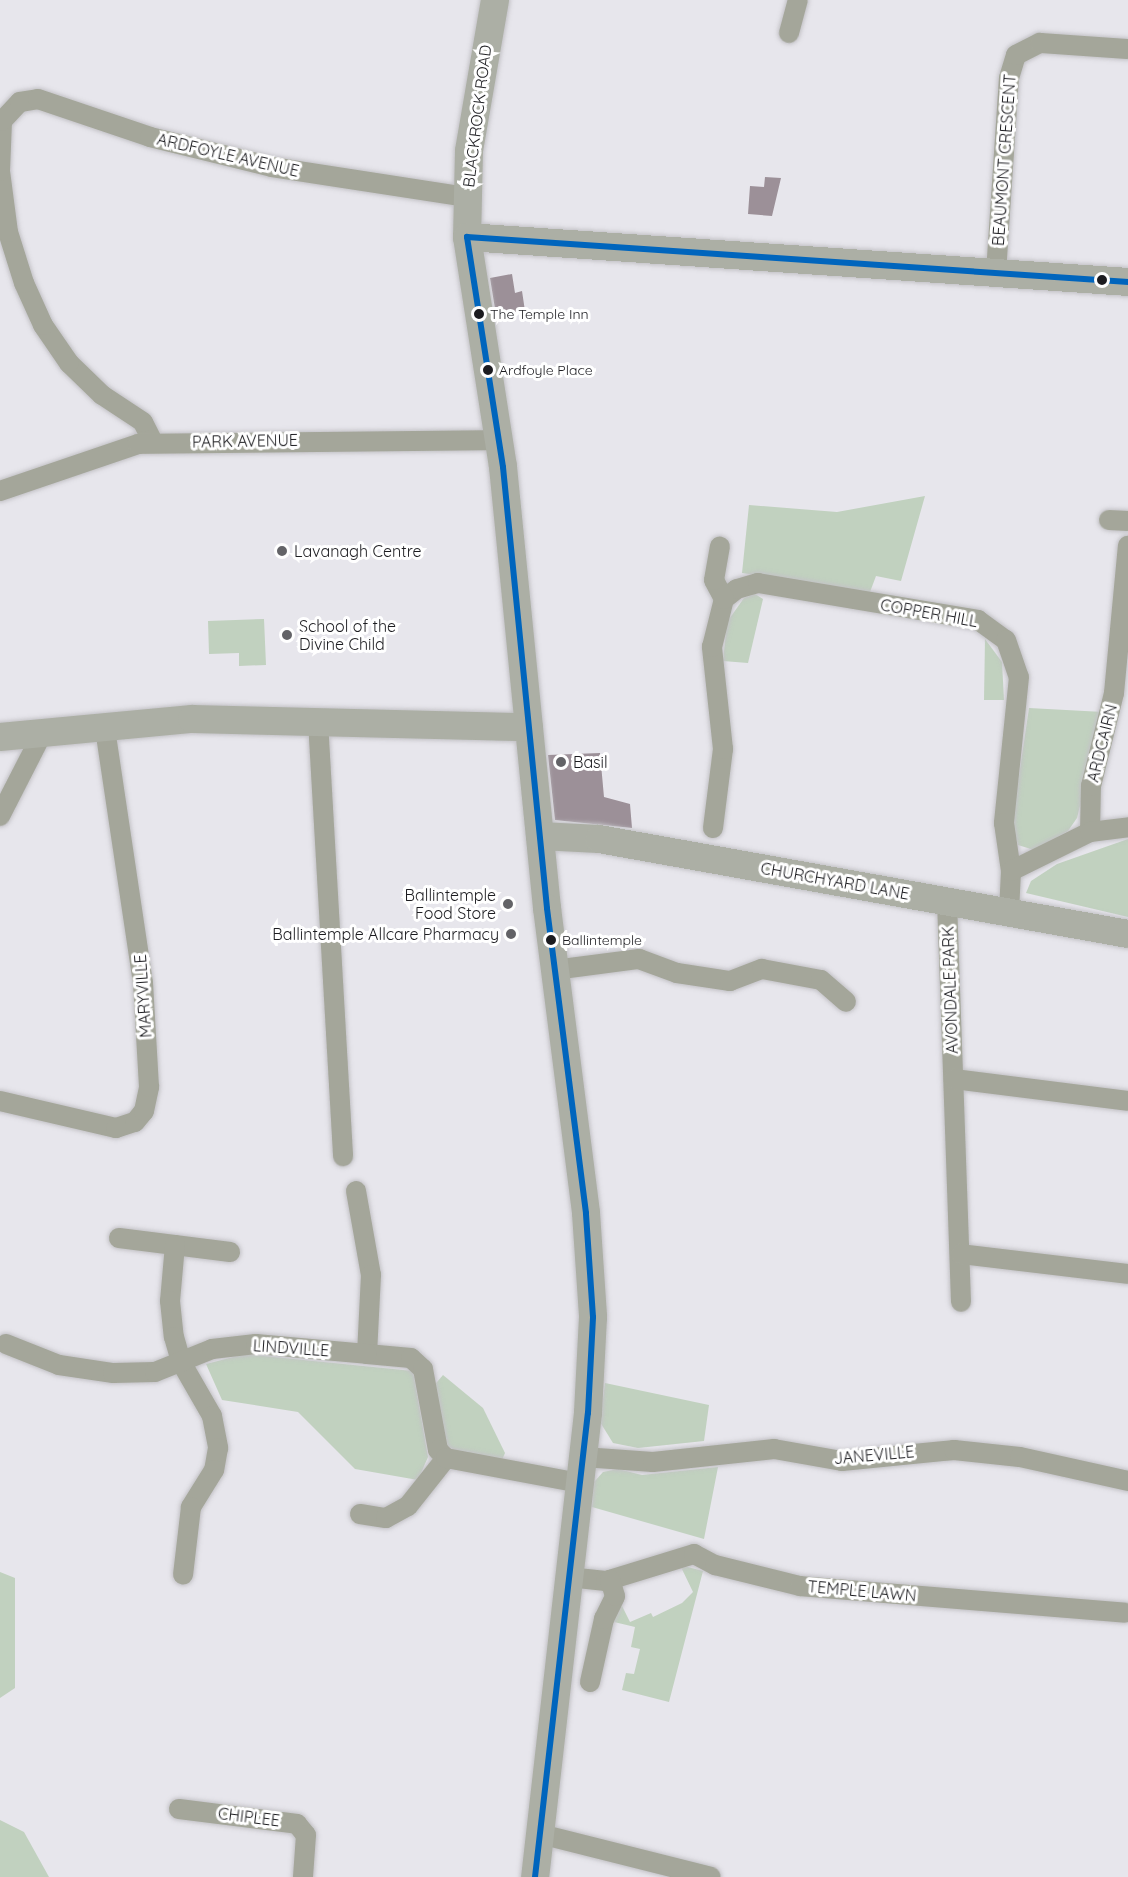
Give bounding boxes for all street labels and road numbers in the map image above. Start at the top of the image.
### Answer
street label: BLACKROCK ROAD [459,44,495,188]
street label: BEAUMONT CRESCENT [988,73,1020,247]
street label: ARDFOYLE AVENUE [155,129,301,181]
street label: PARK AVENUE [192,430,298,452]
street label: COPPER HILL [879,595,979,631]
street label: ARDCAIRN [1083,702,1121,784]
street label: CHURCHYARD LANE [759,858,911,904]
street label: AVONDALE PARK [938,926,962,1054]
street label: MARYVILLE [131,954,155,1038]
street label: LINDVILLE [252,1336,330,1360]
street label: JANEVILLE [833,1442,915,1468]
street label: TEMPLE LAWN [807,1577,917,1605]
street label: CHIPLEE [217,1804,281,1830]

